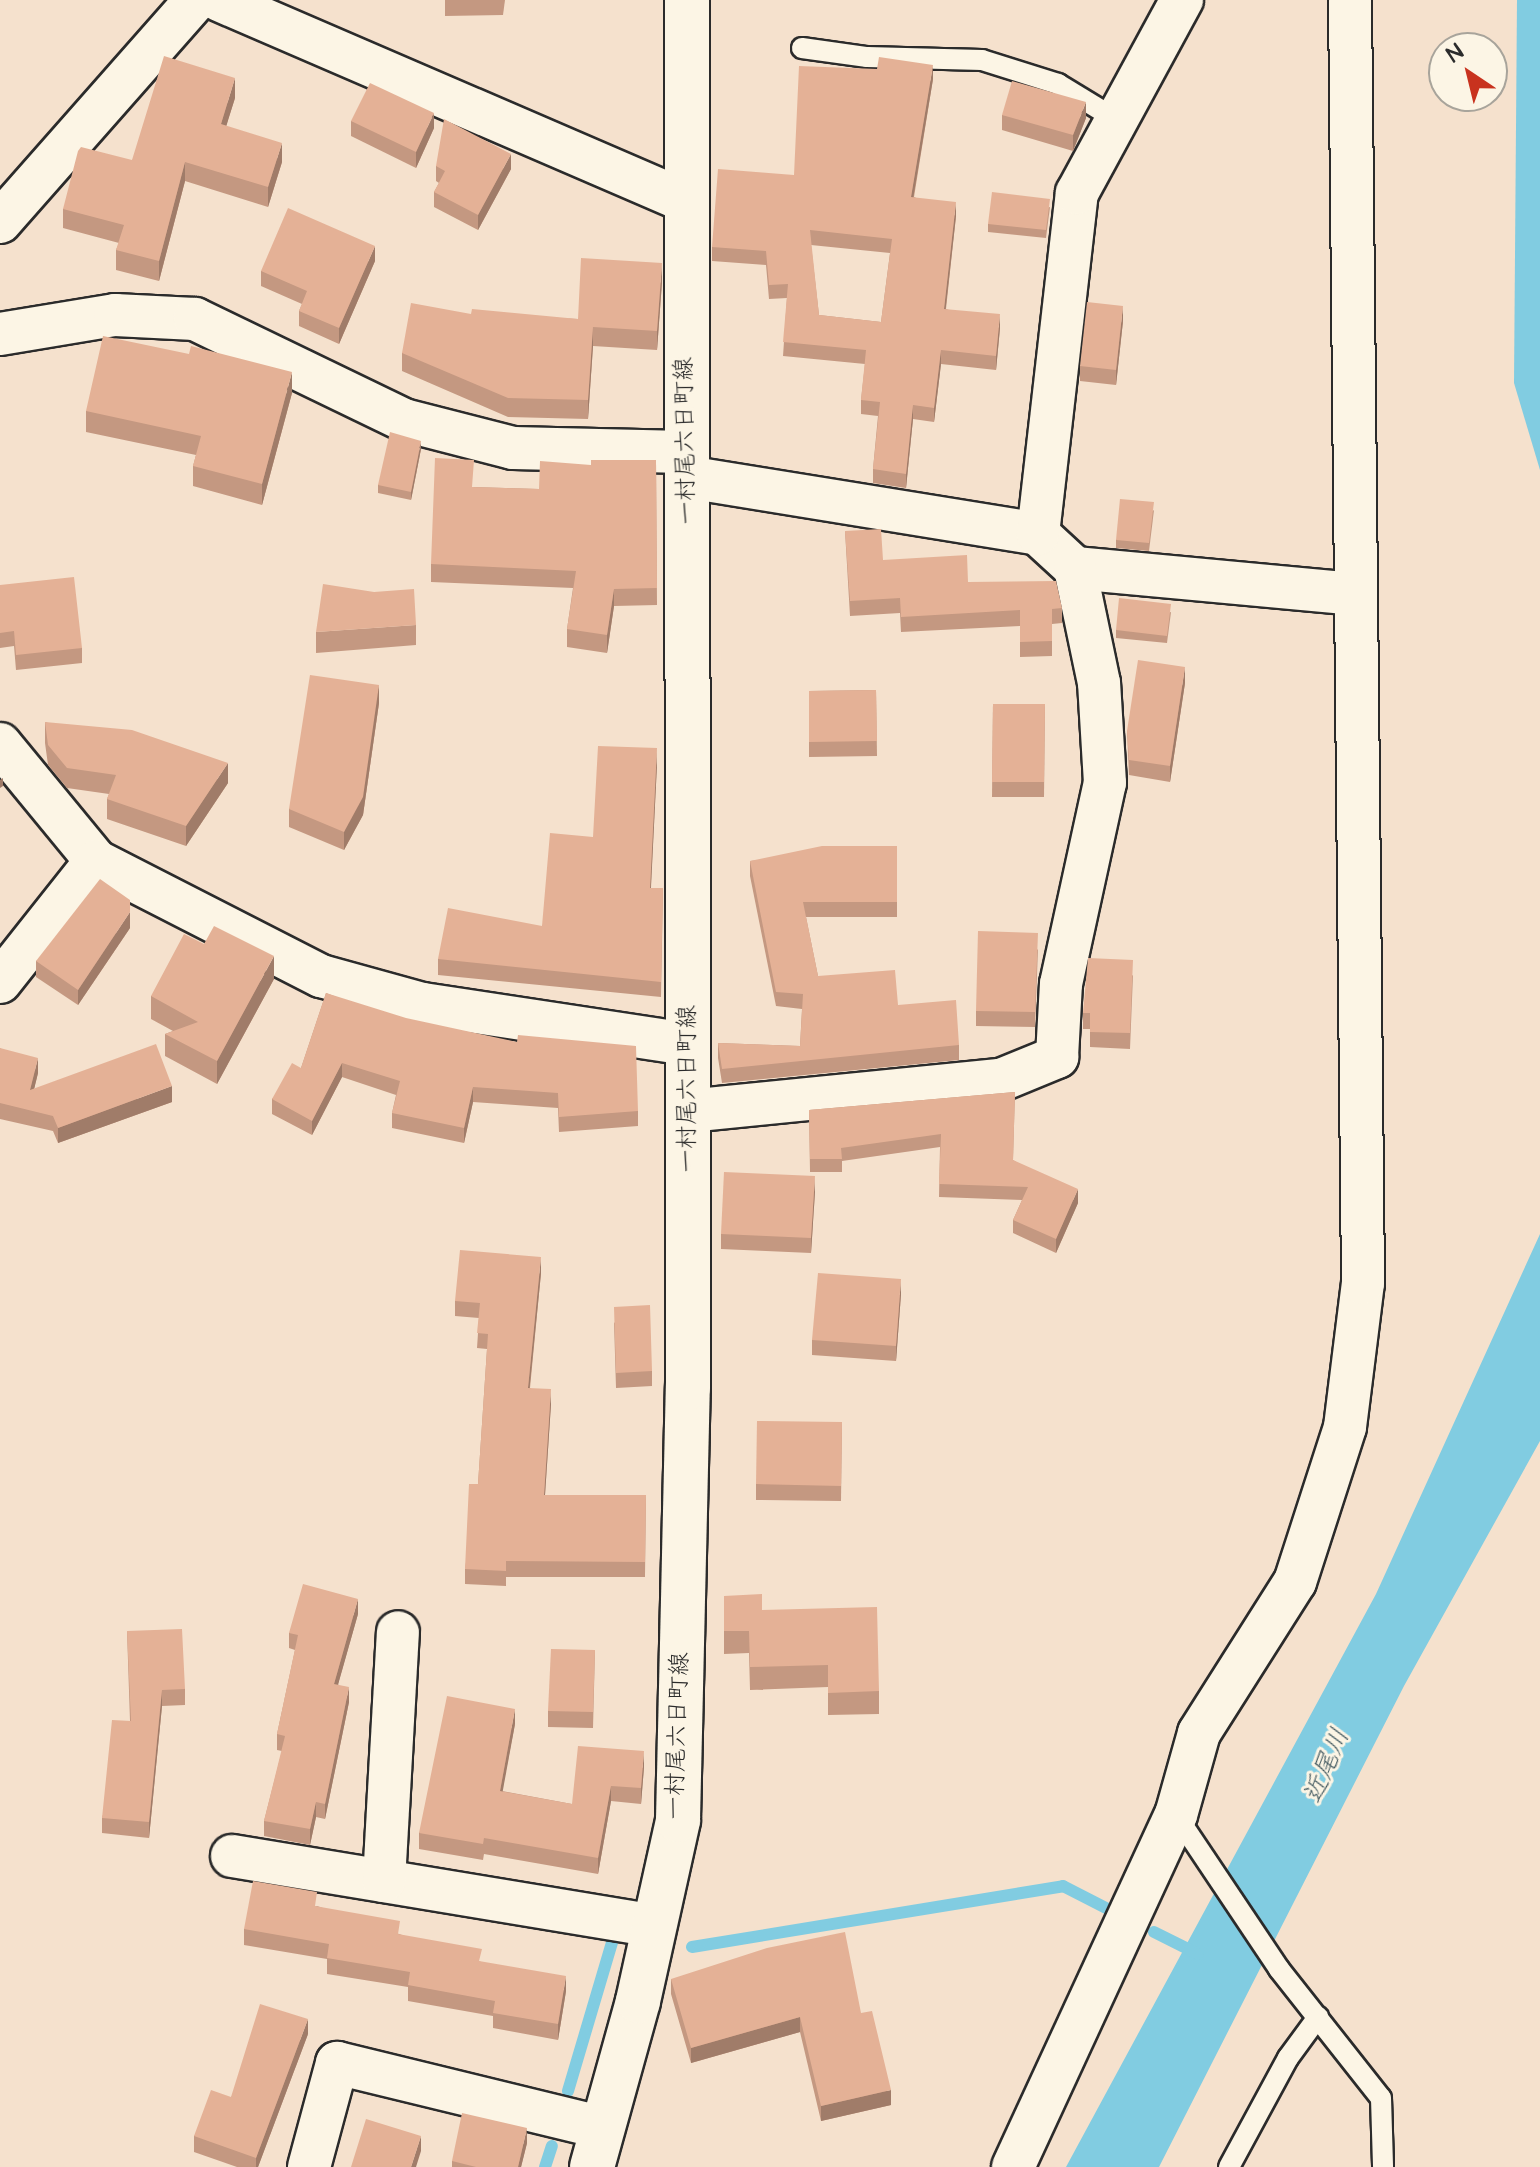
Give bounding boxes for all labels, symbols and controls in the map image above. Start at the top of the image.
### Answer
north arrow [1428,32,1508,112]
text: N [1441,37,1470,70]
street label: 一村尾六日町線 [670,357,702,525]
street label: 一村尾六日町線 [674,1005,702,1173]
street label: 一村尾六日町線 [661,1652,695,1820]
water label: 近尾川 [1297,1724,1357,1808]

